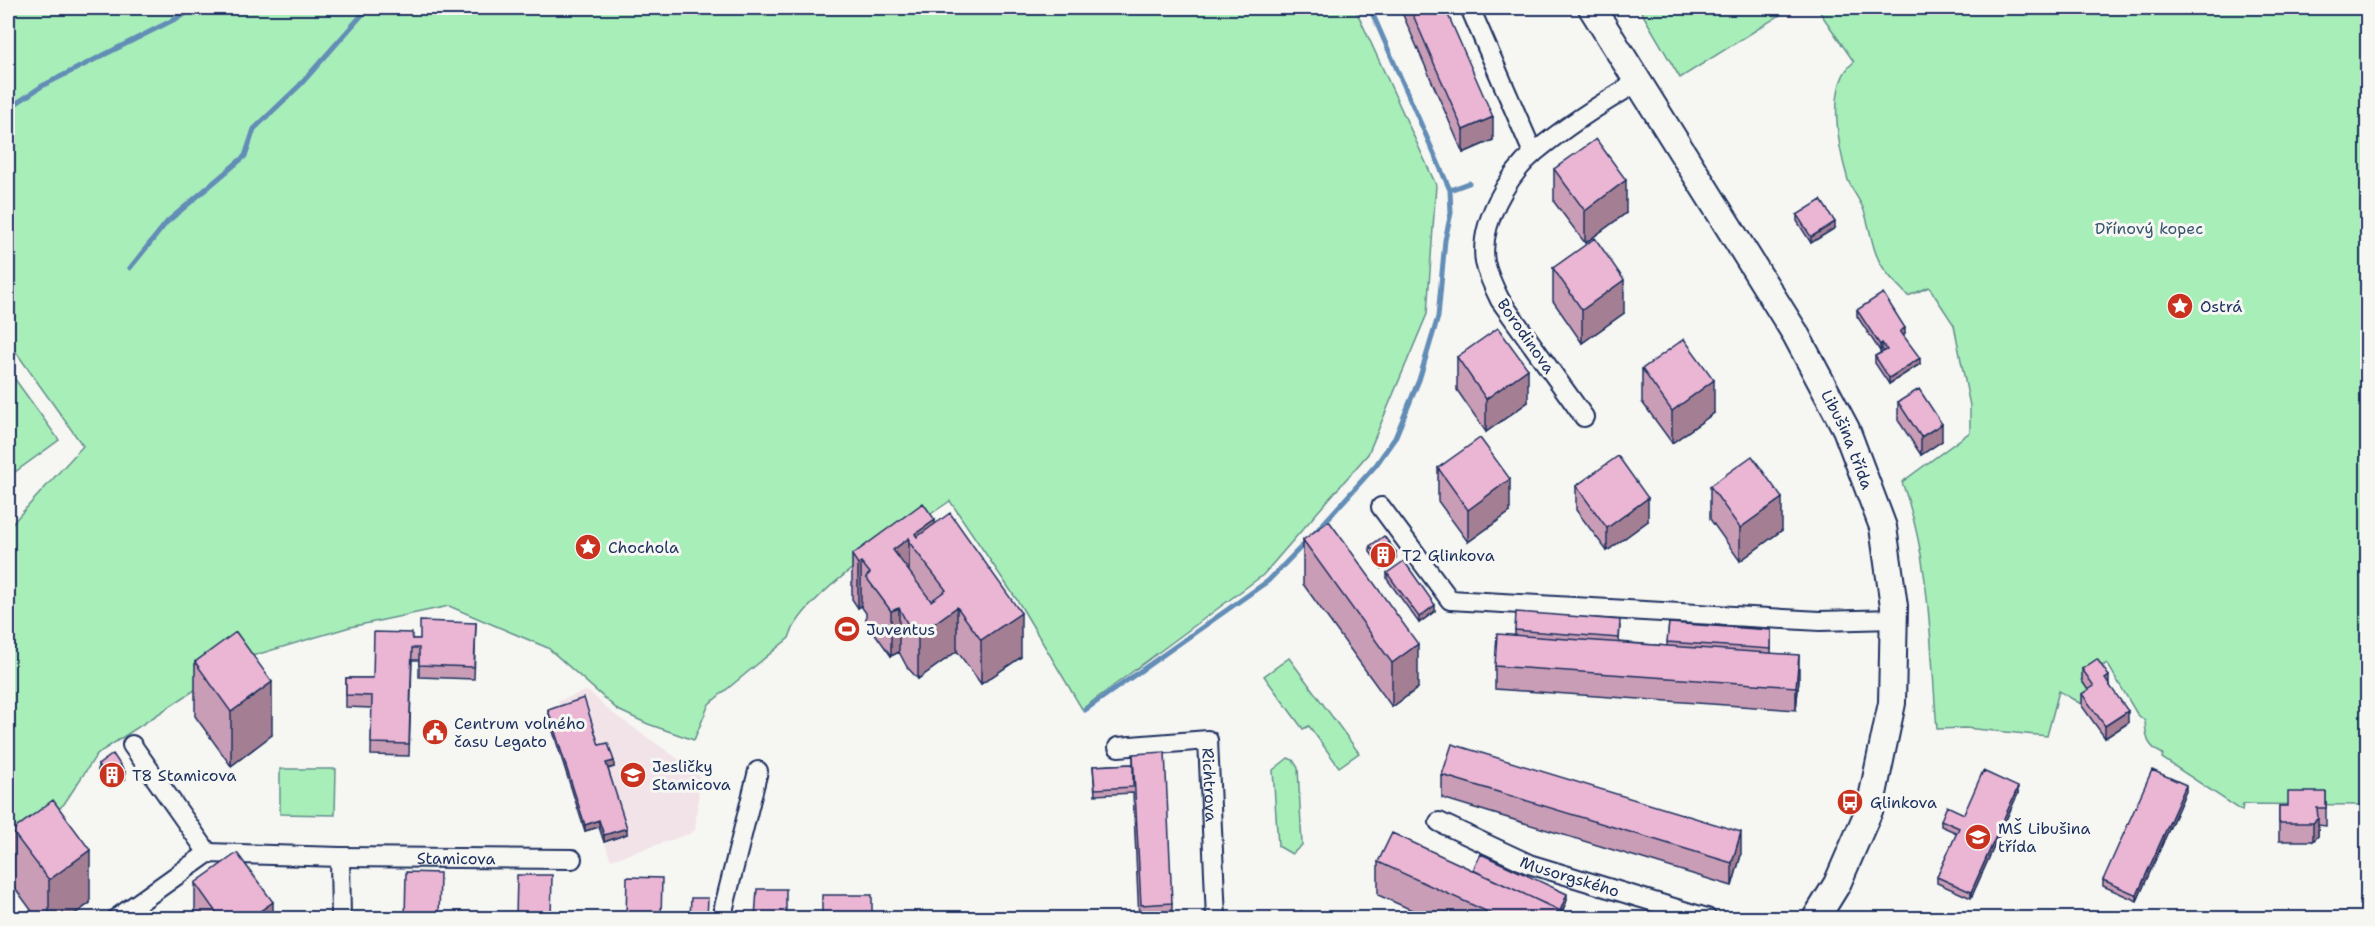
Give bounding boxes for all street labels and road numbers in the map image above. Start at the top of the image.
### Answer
street label: Borodinova [1492,294,1560,378]
street label: Libušina třída [1816,386,1878,492]
street label: Richtrova [1198,747,1222,822]
street label: Stamicova [417,847,496,869]
street label: Musorgského [1517,851,1622,901]

